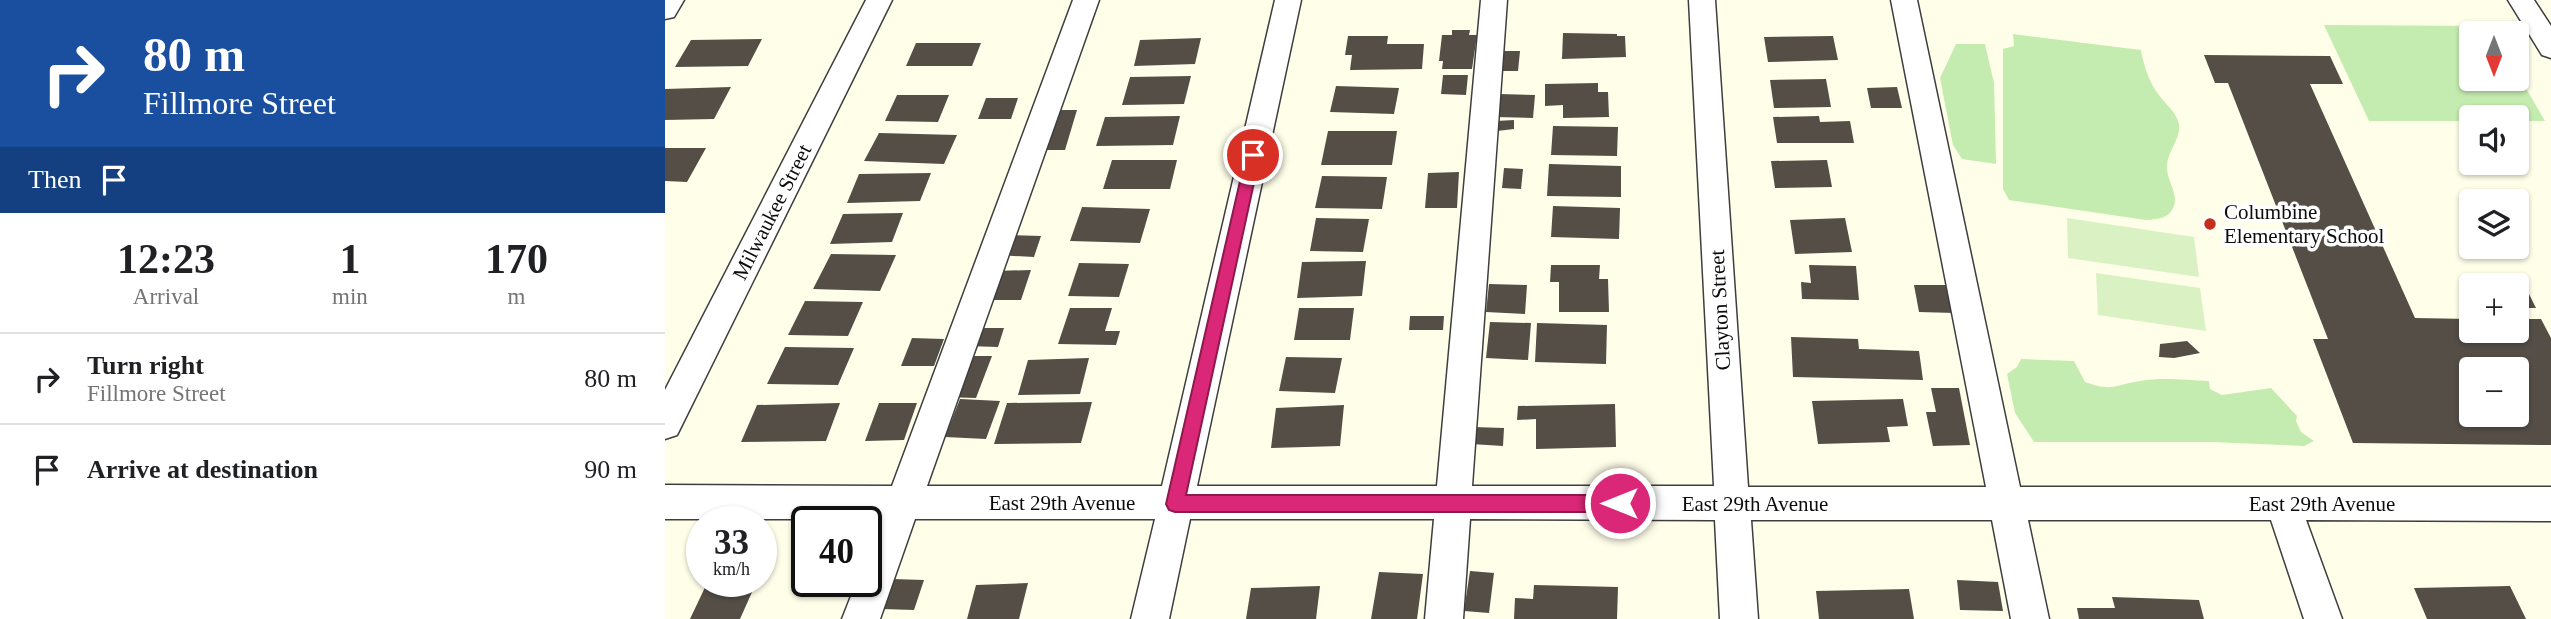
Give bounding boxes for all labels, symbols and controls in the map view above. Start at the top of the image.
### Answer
north arrow [2459,21,2529,91]
map controls [2459,21,2529,427]
text: 80 m [143,27,245,82]
icon: right [28,28,119,119]
text: Fillmore Street [143,85,336,121]
button: sound [2459,105,2529,175]
pin [1223,125,1283,185]
icon: arrive [1234,136,1272,174]
street label: Milwaukee Street [728,140,817,284]
icon: arrive [95,161,133,199]
text: Then [28,165,81,194]
button: layers [2459,189,2529,259]
place label: Columbine Elementary School [2224,200,2385,248]
marker: Columbine Elementary School [2202,216,2218,232]
text: 12:23 [117,236,215,282]
text: 1 [339,236,360,282]
text: 170 [485,236,548,282]
street label: Clayton Street [1705,249,1735,371]
button: + [2459,273,2529,343]
text: Arrival [133,284,199,309]
text: min [332,284,368,309]
text: m [507,284,525,309]
text: Turn right [87,351,204,380]
button: − [2459,357,2529,427]
icon: right [28,360,66,398]
text: 80 m [584,364,637,393]
text: Fillmore Street [87,381,226,406]
icon: arrive [28,451,66,489]
text: Arrive at destination [87,455,318,484]
text: 90 m [584,455,637,484]
position arrow [1583,466,1657,540]
street label: East 29th Avenue [989,491,1135,515]
street label: East 29th Avenue [1682,492,1828,516]
street label: East 29th Avenue [2249,492,2395,516]
speed limit sign: 40 [791,506,882,597]
text: 33 [714,523,749,562]
text: km/h [713,559,750,579]

